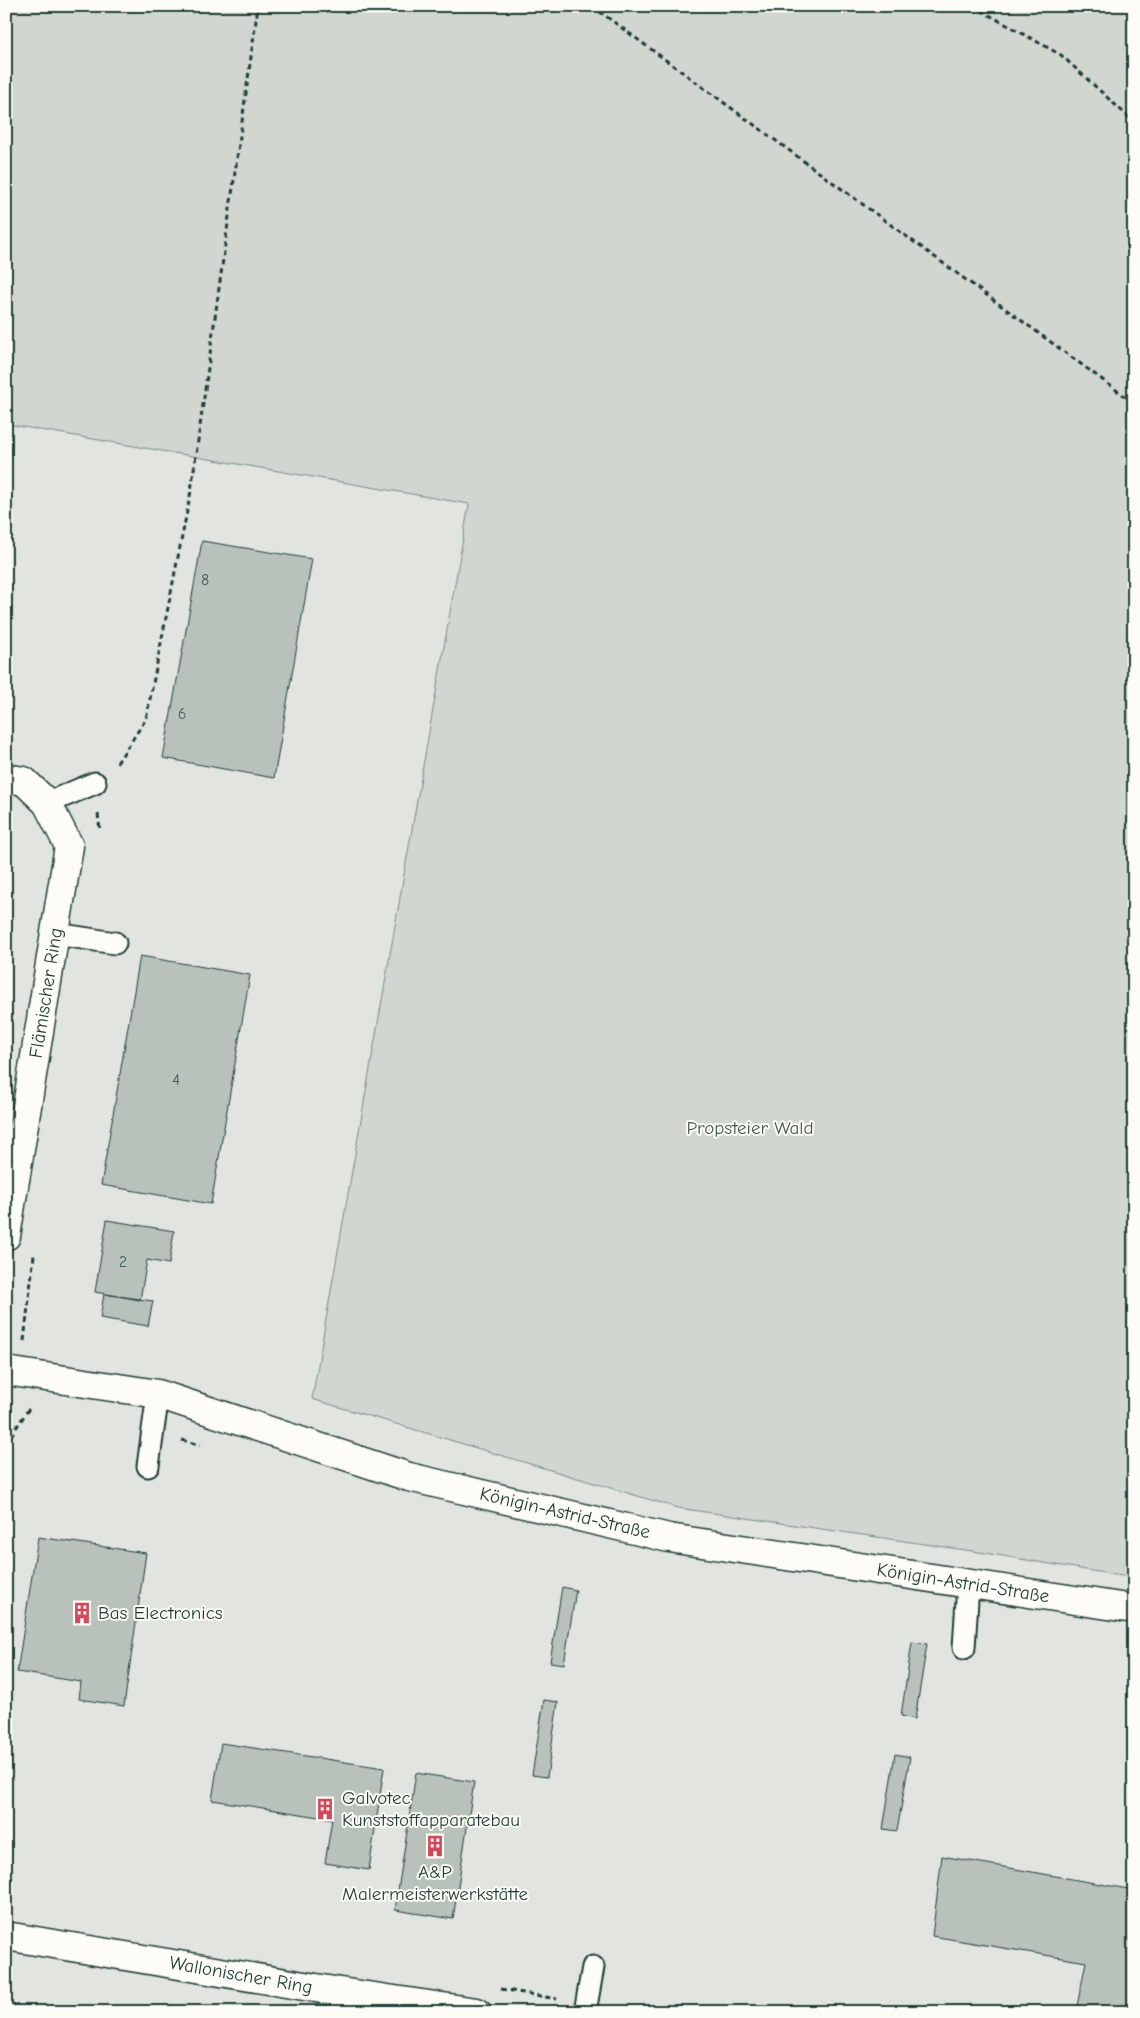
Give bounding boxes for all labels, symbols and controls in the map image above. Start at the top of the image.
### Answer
house number: 8 [201,571,209,589]
house number: 6 [178,705,186,723]
street label: Flämischer Ring [25,926,67,1060]
house number: 4 [172,1071,180,1089]
park label: Propsteier Wald [686,1117,814,1139]
house number: 2 [119,1253,127,1271]
street label: Königin-Astrid-Straße [478,1483,652,1543]
street label: Königin-Astrid-Straße [875,1558,1051,1608]
building icon: Bas Electronics [69,1600,95,1626]
place label: Bas Electronics [98,1602,223,1624]
place label: Galvotec Kunststoffapparatebau [342,1787,520,1831]
building icon: Galvotec Kunststoffapparatebau [312,1796,338,1822]
building icon: A&P Malermeisterwerkstätte [422,1833,448,1859]
place label: A&P Malermeisterwerkstätte [342,1861,528,1905]
street label: Wallonischer Ring [168,1952,314,1998]

